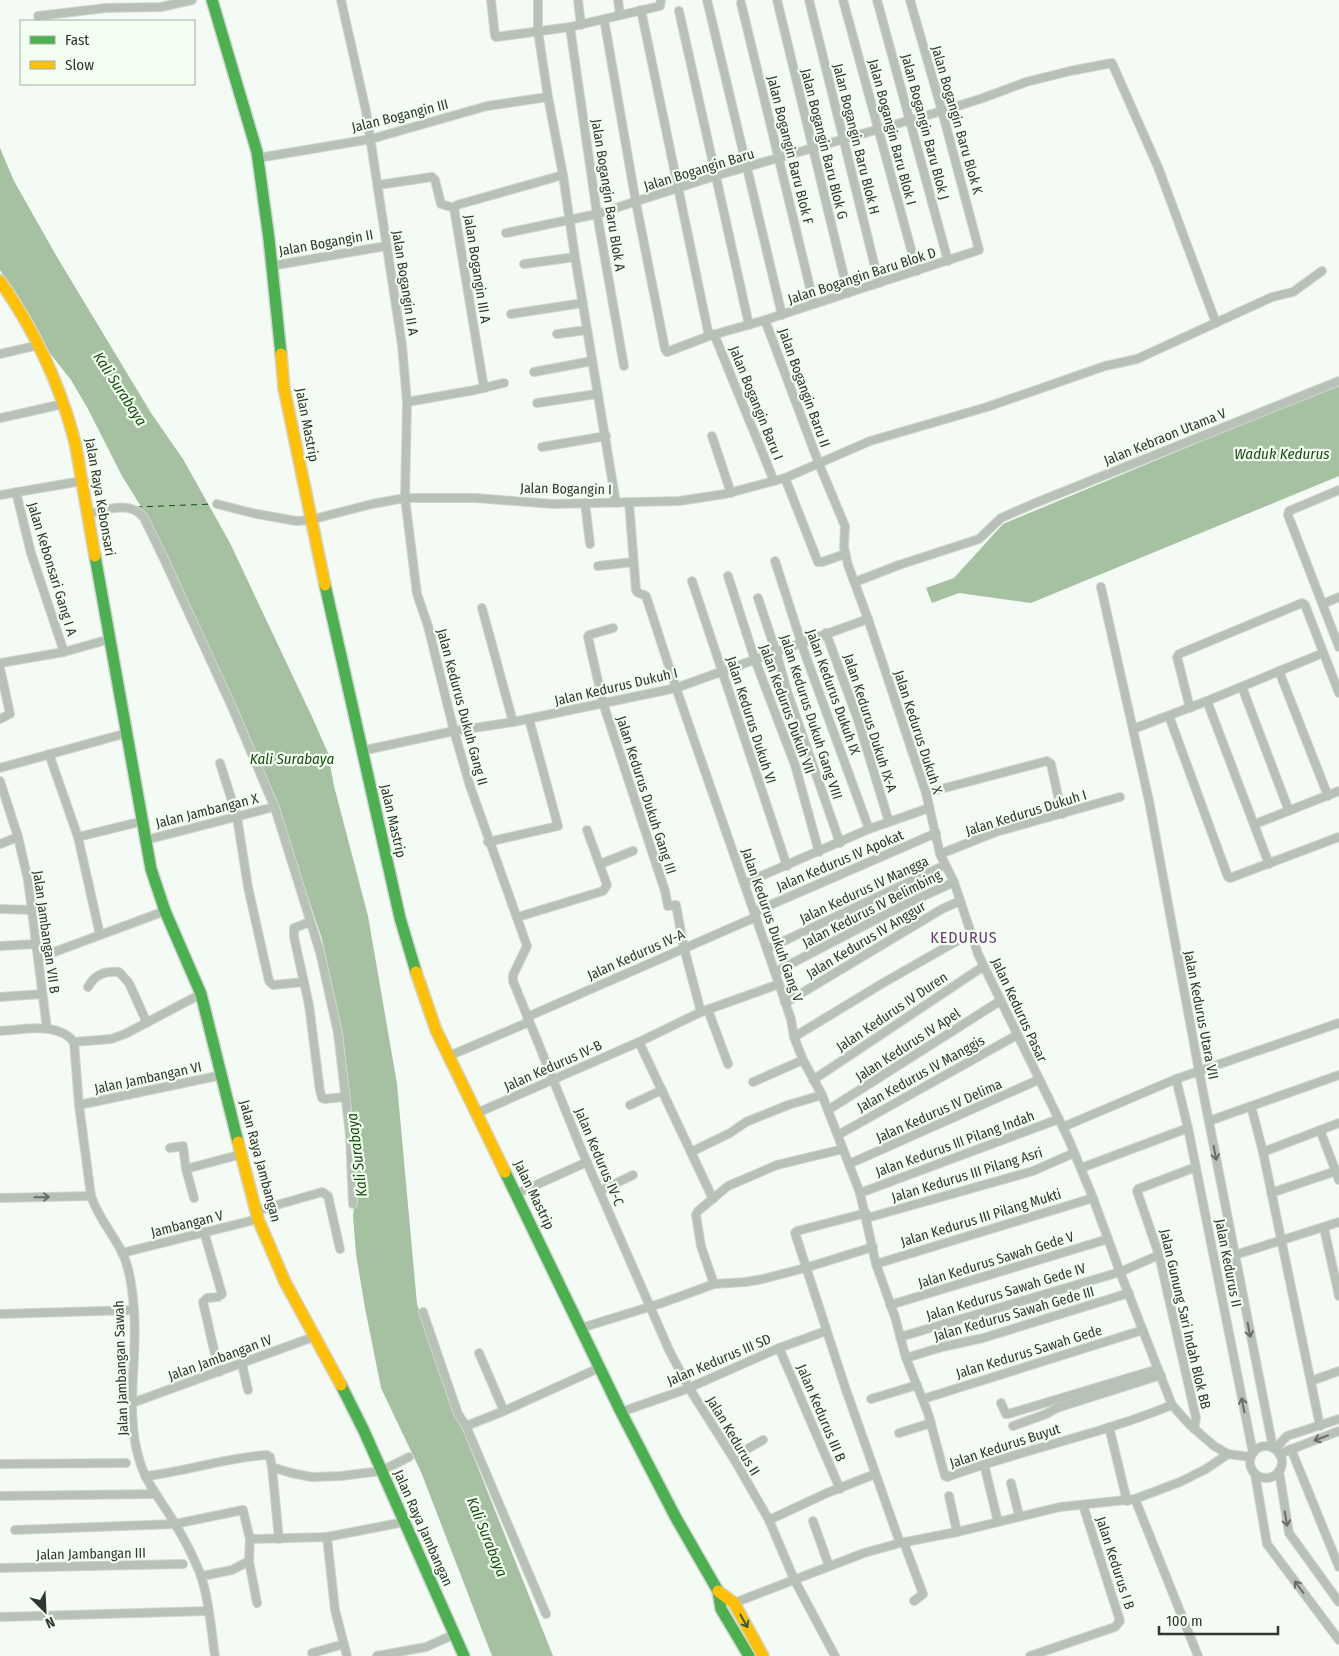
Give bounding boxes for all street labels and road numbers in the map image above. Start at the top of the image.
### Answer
street label: Jalan Bogangin Baru Blok K [928,44,987,197]
street label: Jalan Bogangin Baru Blok J [897,52,953,202]
street label: Jalan Bogangin Baru Blok I [864,57,920,207]
street label: Jalan Bogangin Baru Blok H [829,62,883,216]
street label: Jalan Bogangin Baru Blok G [797,67,851,221]
street label: Jalan Bogangin Baru Blok F [763,74,817,226]
street label: Jalan Bogangin III [350,96,450,136]
street label: Jalan Bogangin Baru Blok A [588,118,629,273]
street label: Jalan Bogangin Baru [642,145,756,195]
street label: Jalan Bogangin III A [460,213,494,325]
street label: Jalan Bogangin II [278,226,374,260]
street label: Jalan Bogangin II A [388,229,422,337]
street label: Jalan Bogangin Baru Blok D [786,244,938,308]
street label: Jalan Bogangin Baru II [775,326,833,450]
street label: Jalan Bogangin Baru I [725,343,787,463]
street label: Jalan Mastrip [292,387,322,463]
street label: Jalan Kebraon Utama V [1101,404,1229,469]
street label: Jalan Raya Kebonsari [81,437,119,557]
street label: Jalan Bogangin I [520,480,612,498]
street label: Jalan Kebonsari Gang I A [24,500,81,639]
street label: Jalan Kedurus Dukuh Gang II [433,627,491,787]
street label: Jalan Kedurus Dukuh IX [802,627,864,757]
street label: Jalan Kedurus Dukuh Gang VIII [776,632,846,802]
street label: Jalan Kedurus Dukuh VII [756,642,818,776]
street label: Jalan Kedurus Dukuh IX-A [840,652,901,795]
street label: Jalan Kedurus Dukuh VI [722,654,780,786]
street label: Jalan Kedurus Dukuh I [553,665,679,709]
street label: Jalan Kedurus Dukuh X [890,668,946,796]
street label: Jalan Kedurus Dukuh Gang III [612,714,680,876]
street label: Jalan Mastrip [376,783,410,859]
street label: Jalan Kedurus Dukuh I [963,786,1089,840]
street label: Jalan Jambangan X [154,790,260,832]
street label: Jalan Kedurus IV Apokat [774,826,906,895]
street label: Jalan Kedurus Dukuh Gang V [738,846,807,1005]
street label: Jalan Kedurus IV Mangga [797,853,931,927]
street label: Jalan Kedurus IV Belimbing [800,866,945,951]
street label: Jalan Jambangan VII B [29,869,63,995]
street label: Jalan Kedurus IV Anggur [803,898,929,982]
street label: Jalan Kedurus IV-A [585,926,688,984]
street label: Jalan Kedurus Utara VII [1180,949,1222,1081]
street label: Jalan Kedurus Pasar [987,955,1051,1065]
street label: Jalan Kedurus IV Duren [833,968,951,1056]
street label: Jalan Kedurus IV Apel [852,1005,964,1085]
street label: Jalan Kedurus IV Manggis [854,1032,988,1116]
street label: Jalan Kedurus IV-B [501,1037,605,1095]
street label: Jalan Jambangan VI [93,1058,203,1098]
street label: Jalan Kedurus IV Delima [873,1075,1005,1146]
street label: Jalan Raya Jambangan [236,1098,284,1224]
street label: Jalan Kedurus IV-C [571,1105,627,1209]
street label: Jalan Kedurus III Pilang Indah [873,1107,1037,1181]
street label: Jalan Kedurus III Pilang Asri [890,1144,1044,1206]
street label: Jalan Mastrip [510,1158,558,1232]
street label: Jalan Kedurus III Pilang Mukti [899,1185,1063,1251]
street label: Jambangan V [149,1207,226,1241]
street label: Jalan Kedurus II [1211,1217,1245,1309]
street label: Jalan Gunung Sari Indah Blok BB [1156,1227,1214,1411]
street label: Jalan Kedurus Sawah Gede V [916,1228,1077,1292]
street label: Jalan Kedurus Sawah Gede IV [924,1259,1089,1324]
street label: Jalan Kedurus Sawah Gede III [932,1283,1096,1345]
street label: Jalan Jambangan Sawah [110,1300,132,1436]
street label: Jalan Kedurus Sawah Gede [954,1322,1104,1382]
street label: Jalan Kedurus III SD [664,1330,774,1390]
street label: Jalan Jambangan IV [166,1331,275,1385]
street label: Jalan Kedurus III B [793,1362,849,1465]
street label: Jalan Kedurus II [703,1393,763,1479]
street label: Jalan Kedurus Buyut [948,1420,1063,1472]
street label: Jalan Raya Jambangan [390,1467,456,1589]
street label: Jalan Kedurus I B [1092,1514,1138,1612]
street label: Jalan Jambangan III [36,1545,146,1563]

